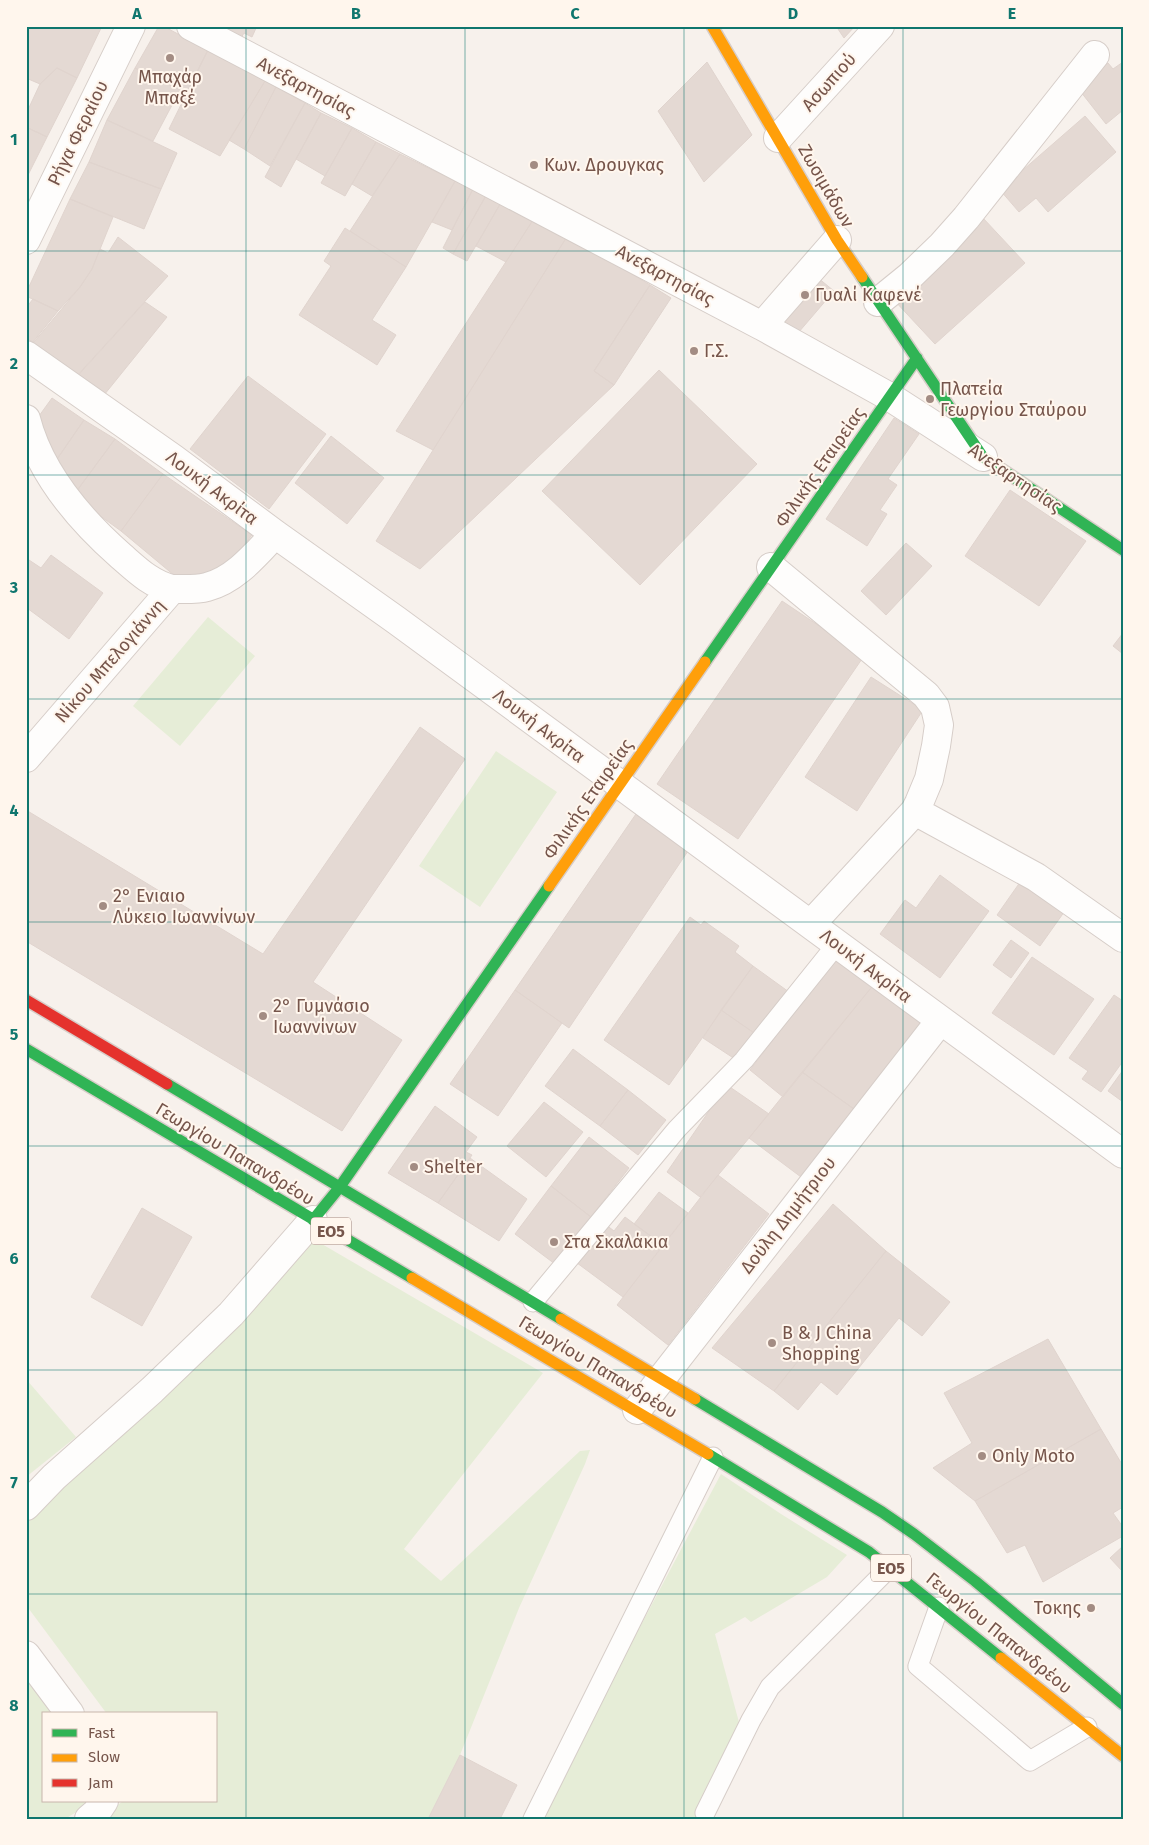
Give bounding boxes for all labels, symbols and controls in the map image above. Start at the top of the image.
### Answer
text: A [131,4,142,23]
text: B [351,4,361,23]
text: C [570,4,580,23]
text: D [788,4,798,23]
text: E [1008,4,1016,23]
street label: Ασωπιού [797,48,861,116]
marker: Μπαχάρ Μπαξέ [164,52,176,64]
street label: Ανεξαρτησίας [253,52,359,122]
place label: Μπαχάρ Μπαξέ [138,66,202,109]
street label: Ρήγα Φεραίου [43,77,113,189]
text: 1 [10,130,18,149]
street label: Ζωσιμάδων [793,140,859,232]
place label: Κων. Δρουγκας [544,154,664,176]
marker: Κων. Δρουγκας [528,159,540,171]
street label: Ανεξαρτησίας [612,240,718,310]
place label: Γυαλί Καφενέ [815,284,922,306]
marker: Γυαλί Καφενέ [799,289,811,301]
place label: Γ.Σ. [704,340,729,362]
marker: Γ.Σ. [688,345,700,357]
text: 2 [10,354,18,373]
place label: Πλατεία Γεωργίου Σταύρου [940,378,1087,421]
marker: Πλατεία Γεωργίου Σταύρου [924,393,936,405]
street label: Φιλικής Εταιρείας [770,402,870,531]
street label: Ανεξαρτησίας [964,439,1066,518]
street label: Λουκή Ακρίτα [162,446,262,530]
text: 3 [9,578,18,597]
street label: Νίκου Μπελογιάννη [50,595,170,727]
street label: Λουκή Ακρίτα [489,684,589,768]
street label: Φιλικής Εταιρείας [538,734,638,863]
text: 4 [9,801,19,820]
place label: 2° Ενιαιο Λύκειο Ιωαννίνων [113,885,256,928]
marker: 2° Ενιαιο Λύκειο Ιωαννίνων [97,900,109,912]
street label: Λουκή Ακρίτα [816,924,916,1008]
place label: 2° Γυμνάσιο Ιωαννίνων [273,995,370,1038]
marker: 2° Γυμνάσιο Ιωαννίνων [257,1010,269,1022]
text: 5 [10,1025,19,1044]
street label: Γεωργίου Παπανδρέου [152,1098,318,1210]
street label: Δούλη Δημήτριου [736,1152,840,1278]
place label: Shelter [424,1156,482,1178]
marker: Shelter [408,1161,420,1173]
road number: ΕΟ5 [311,1218,351,1244]
place label: Στα Σκαλάκια [564,1231,669,1253]
marker: Στα Σκαλάκια [548,1236,560,1248]
text: 6 [9,1249,19,1268]
street label: Γεωργίου Παπανδρέου [515,1311,681,1423]
place label: B & J China Shopping [782,1322,872,1365]
marker: B & J China Shopping [766,1337,778,1349]
place label: Only Moto [992,1445,1075,1467]
marker: Only Moto [976,1450,988,1462]
text: 7 [10,1473,18,1492]
road number: ΕΟ5 [871,1555,911,1582]
street label: Γεωργίου Παπανδρέου [922,1567,1076,1699]
place label: Τοκης [1034,1597,1082,1619]
marker: Τοκης [1085,1602,1097,1614]
text: 8 [9,1696,19,1715]
legend [42,1712,218,1802]
text: Fast [88,1724,115,1742]
text: Slow [88,1748,120,1766]
text: Jam [88,1774,114,1792]

